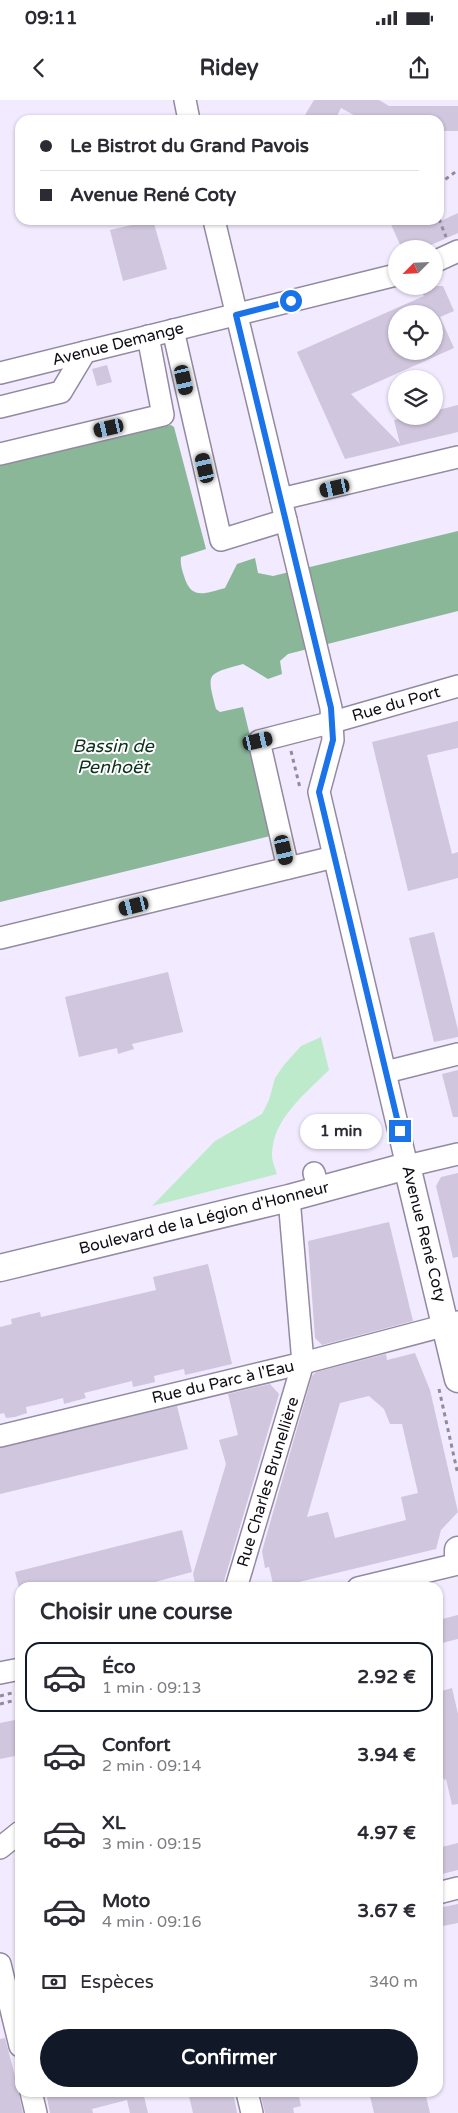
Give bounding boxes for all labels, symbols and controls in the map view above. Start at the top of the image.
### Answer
text: 09:11 [25,7,78,29]
icon: back [25,54,53,82]
icon: share [405,54,433,82]
text: Ridey [199,55,259,81]
text: Le Bistrot du Grand Pavois [70,135,309,157]
text: Avenue René Coty [70,184,236,206]
north arrow [388,240,442,295]
map controls [388,240,443,425]
route start [280,290,302,312]
button: locate [388,305,443,360]
street label: Avenue Demange [50,318,186,370]
car [173,364,194,396]
button: layers [388,370,443,425]
car [92,417,125,439]
car [194,452,215,484]
car [318,477,351,499]
street label: Rue du Port [350,682,442,726]
car [241,730,274,752]
water label: Bassin de Penhoët [72,735,155,778]
car [273,834,294,866]
car [117,895,150,917]
callout: 1 min [300,1114,382,1148]
route end [389,1120,411,1142]
text: 1 min [320,1121,362,1141]
street label: Avenue René Coty [397,1164,451,1305]
street label: Boulevard de la Légion d'Honneur [77,1177,332,1259]
street label: Rue du Parc à l'Eau [150,1356,296,1408]
street label: Rue Charles Brunellière [233,1395,303,1569]
text: Choisir une course [40,1599,233,1625]
icon: car [42,1655,87,1700]
text: Éco [102,1656,135,1678]
text: 2.92 € [357,1666,416,1688]
text: 1 min · 09:13 [102,1678,201,1698]
icon: car [42,1733,87,1778]
text: Confort [102,1734,171,1756]
text: 3.94 € [357,1744,416,1766]
text: 2 min · 09:14 [102,1756,201,1776]
icon: car [42,1811,87,1856]
text: XL [102,1812,126,1834]
text: 4.97 € [357,1822,416,1844]
text: 3 min · 09:15 [102,1834,201,1854]
icon: car [42,1889,87,1934]
text: Moto [102,1890,150,1912]
text: 3.67 € [357,1900,416,1922]
text: 4 min · 09:16 [102,1912,201,1932]
icon: cash [40,1968,68,1996]
text: Espèces [80,1971,154,1993]
text: 340 m [369,1972,418,1992]
button: Confirmer [40,2029,418,2087]

